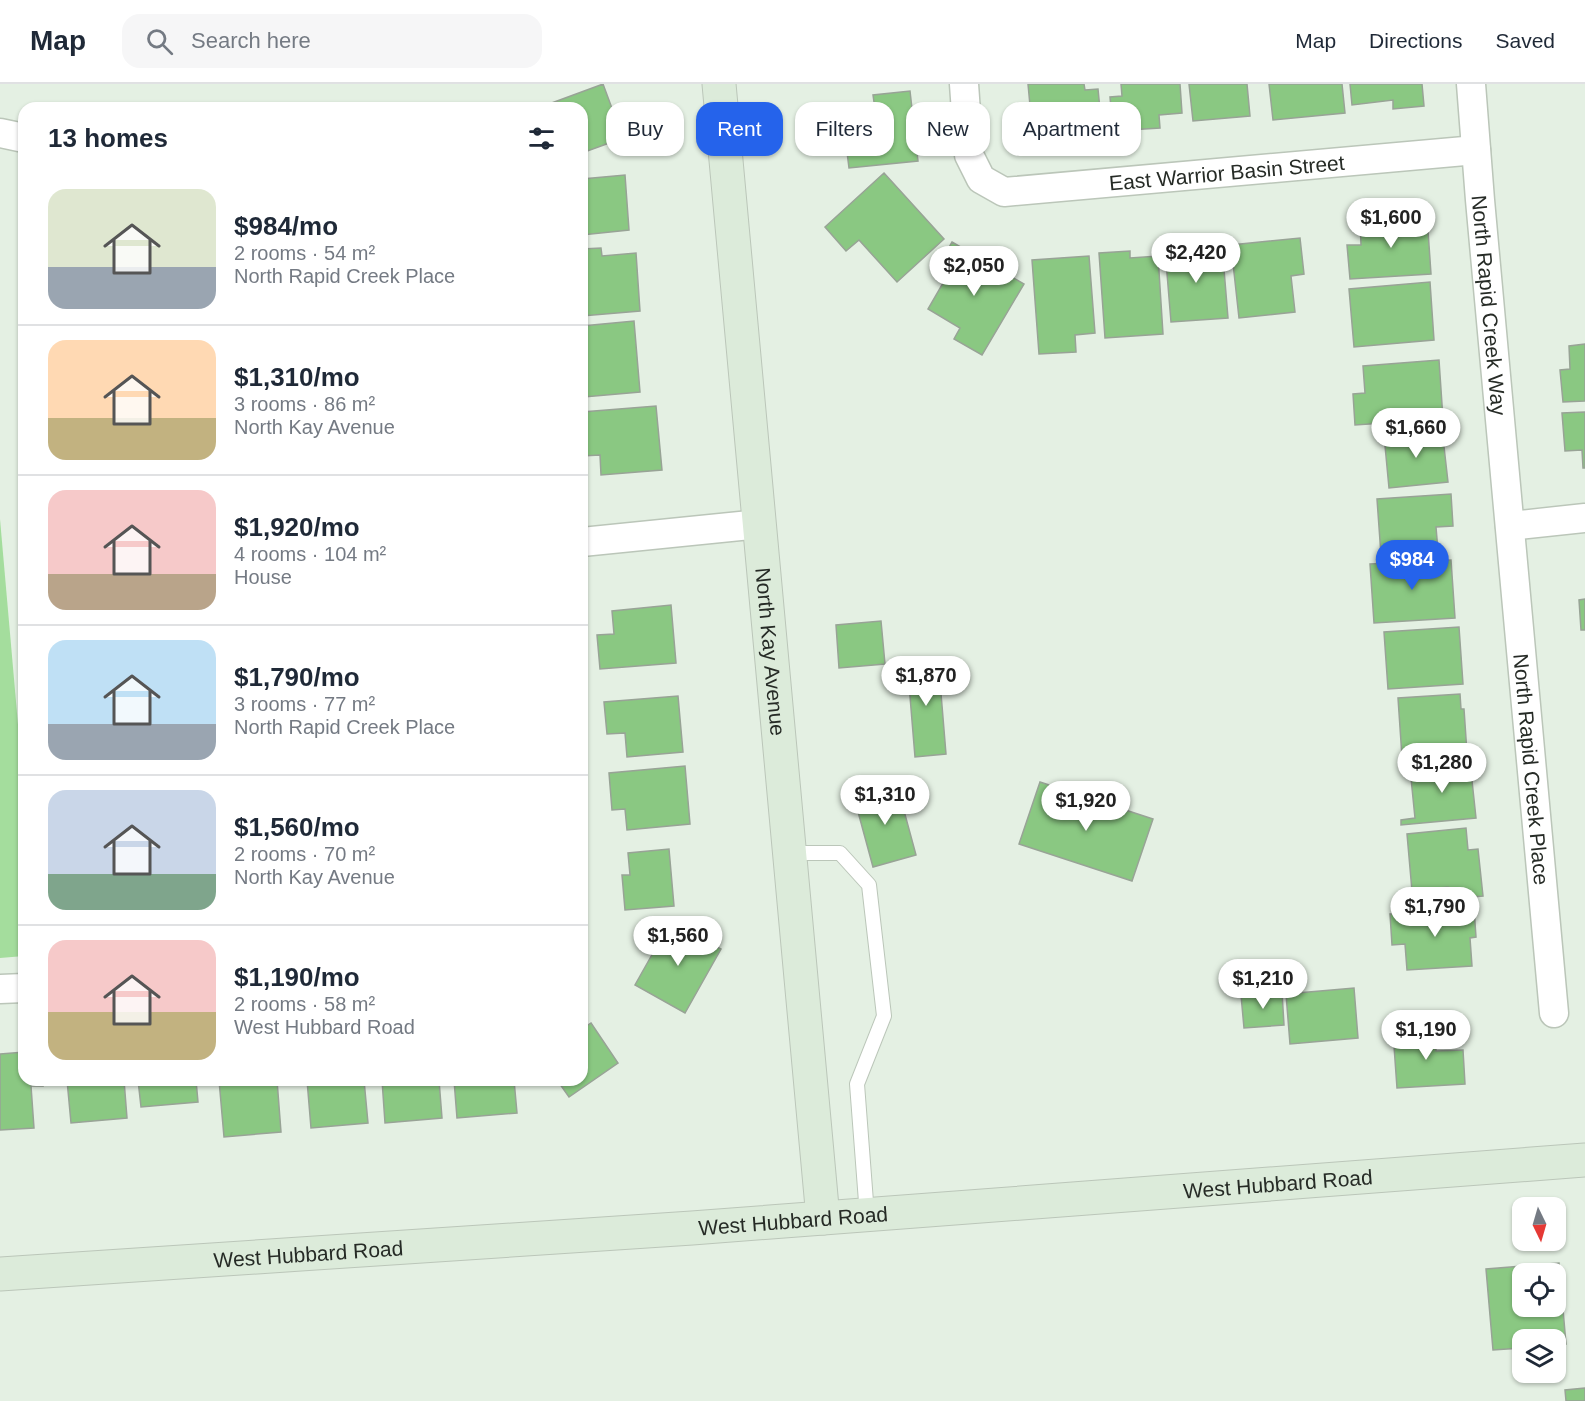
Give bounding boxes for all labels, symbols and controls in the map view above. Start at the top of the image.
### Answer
search box [122,14,542,68]
text: Map [30,25,86,56]
icon: search [143,25,176,58]
text: Search here [191,28,311,53]
text: Map [1295,29,1336,52]
text: Directions [1369,29,1462,52]
text: Saved [1495,29,1555,52]
chip: Buy [606,102,684,156]
chip: Rent [696,102,783,156]
chip: Filters [795,102,894,156]
chip: New [906,102,990,156]
chip: Apartment [1002,102,1141,156]
icon: filters [525,122,558,155]
text: 13 homes [48,123,168,153]
street label: East Warrior Basin Street [1108,150,1346,194]
street label: North Rapid Creek Way [1468,194,1511,417]
pin: $1,600 [1342,198,1440,249]
text: $1,600 [1360,206,1422,228]
text: $984/mo [234,211,338,241]
icon: home [96,213,168,285]
pin: $2,420 [1147,233,1245,284]
text: $2,420 [1165,241,1227,263]
text: 2 rooms · 54 m² [234,242,375,264]
pin: $2,050 [925,246,1023,297]
text: $2,050 [943,254,1005,276]
text: North Rapid Creek Place [234,265,455,287]
text: $1,310/mo [234,362,360,392]
icon: home [96,364,168,436]
text: 3 rooms · 86 m² [234,393,375,415]
pin: $1,660 [1367,408,1465,459]
text: North Kay Avenue [234,416,395,438]
text: $1,660 [1385,416,1447,438]
text: $1,920/mo [234,512,360,542]
icon: home [96,514,168,586]
pin: $984 [1376,540,1448,591]
text: 4 rooms · 104 m² [234,543,386,565]
text: $984 [1390,548,1434,570]
text: House [234,566,292,588]
street label: North Kay Avenue [752,566,790,737]
street label: North Rapid Creek Place [1510,653,1554,886]
pin: $1,870 [877,656,975,707]
text: $1,790/mo [234,662,360,692]
icon: home [96,664,168,736]
text: $1,870 [895,664,957,686]
text: 3 rooms · 77 m² [234,693,375,715]
text: North Rapid Creek Place [234,716,455,738]
pin: $1,280 [1393,743,1491,794]
text: $1,280 [1411,751,1473,773]
pin: $1,310 [836,775,934,826]
pin: $1,920 [1037,781,1135,832]
text: $1,310 [854,783,916,805]
text: $1,920 [1055,789,1117,811]
text: $1,560/mo [234,812,360,842]
icon: home [96,814,168,886]
text: 2 rooms · 70 m² [234,843,375,865]
text: North Kay Avenue [234,866,395,888]
pin: $1,790 [1386,887,1484,938]
text: $1,790 [1404,895,1466,917]
pin: $1,560 [629,916,727,967]
text: $1,560 [647,924,709,946]
pin: $1,210 [1214,959,1312,1010]
text: $1,190/mo [234,962,360,992]
icon: home [96,964,168,1036]
text: $1,210 [1232,967,1294,989]
text: 2 rooms · 58 m² [234,993,375,1015]
pin: $1,190 [1377,1010,1475,1061]
text: West Hubbard Road [234,1016,415,1038]
text: $1,190 [1395,1018,1457,1040]
street label: West Hubbard Road [1182,1165,1373,1202]
north arrow [1512,1197,1566,1251]
map controls [1512,1197,1566,1383]
street label: West Hubbard Road [698,1202,889,1239]
street label: West Hubbard Road [213,1236,404,1271]
button: locate [1512,1263,1566,1317]
button: layers [1512,1329,1566,1383]

